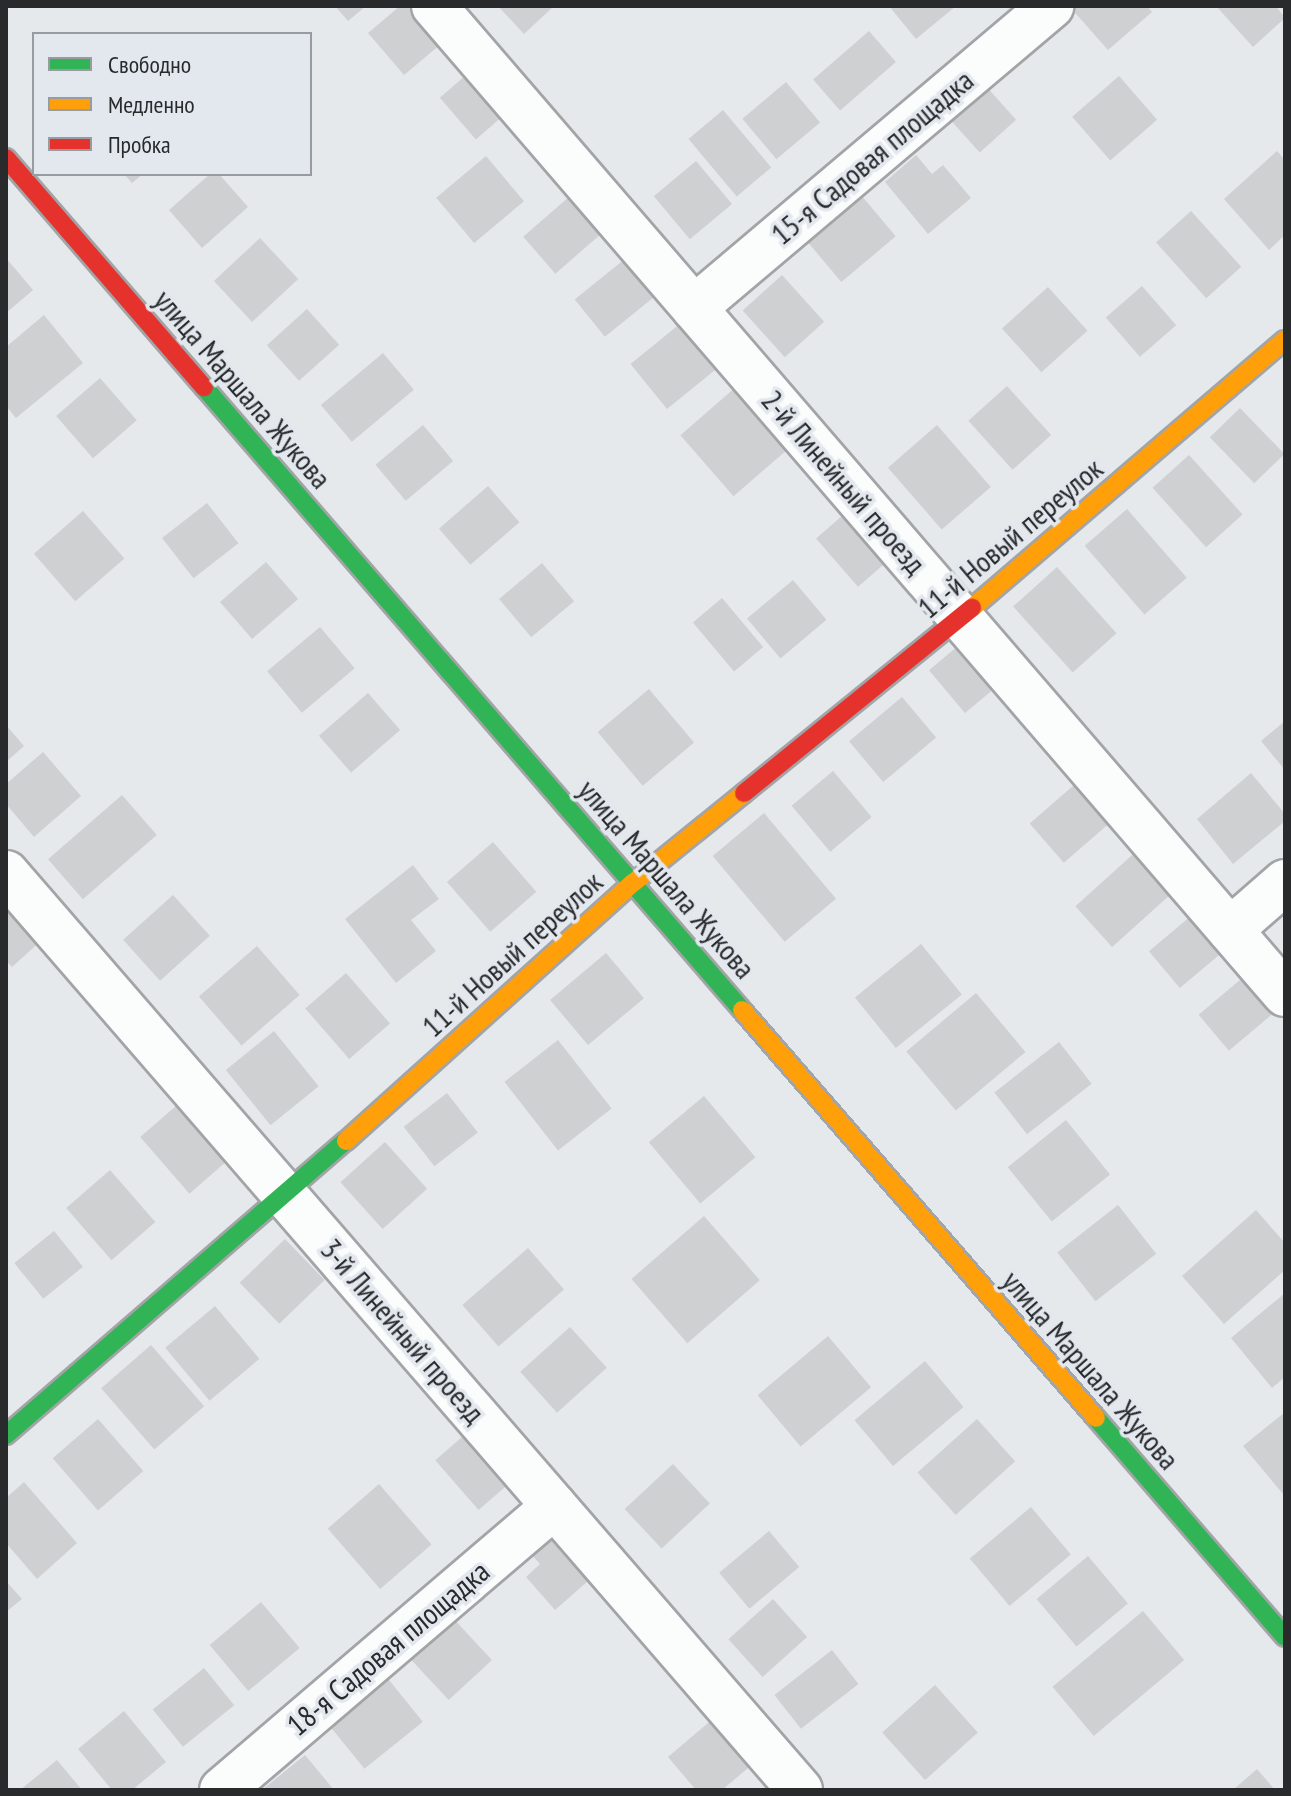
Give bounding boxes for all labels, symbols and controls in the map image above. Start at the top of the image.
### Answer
legend [32,32,312,176]
text: Свободно [108,49,191,80]
street label: 15-я Садовая площадка [764,62,980,252]
text: Медленно [108,89,195,120]
text: Пробка [108,129,171,160]
street label: улица Маршала Жукова [147,282,339,496]
street label: 2-й Линейный проезд [754,383,934,581]
street label: 11-й Новый переулок [910,450,1110,626]
street label: улица Маршала Жукова [571,772,763,986]
street label: 11-й Новый переулок [414,864,610,1044]
street label: 3-й Линейный проезд [313,1232,493,1430]
street label: улица Маршала Жукова [995,1263,1187,1477]
street label: 18-я Садовая площадка [280,1553,496,1743]

